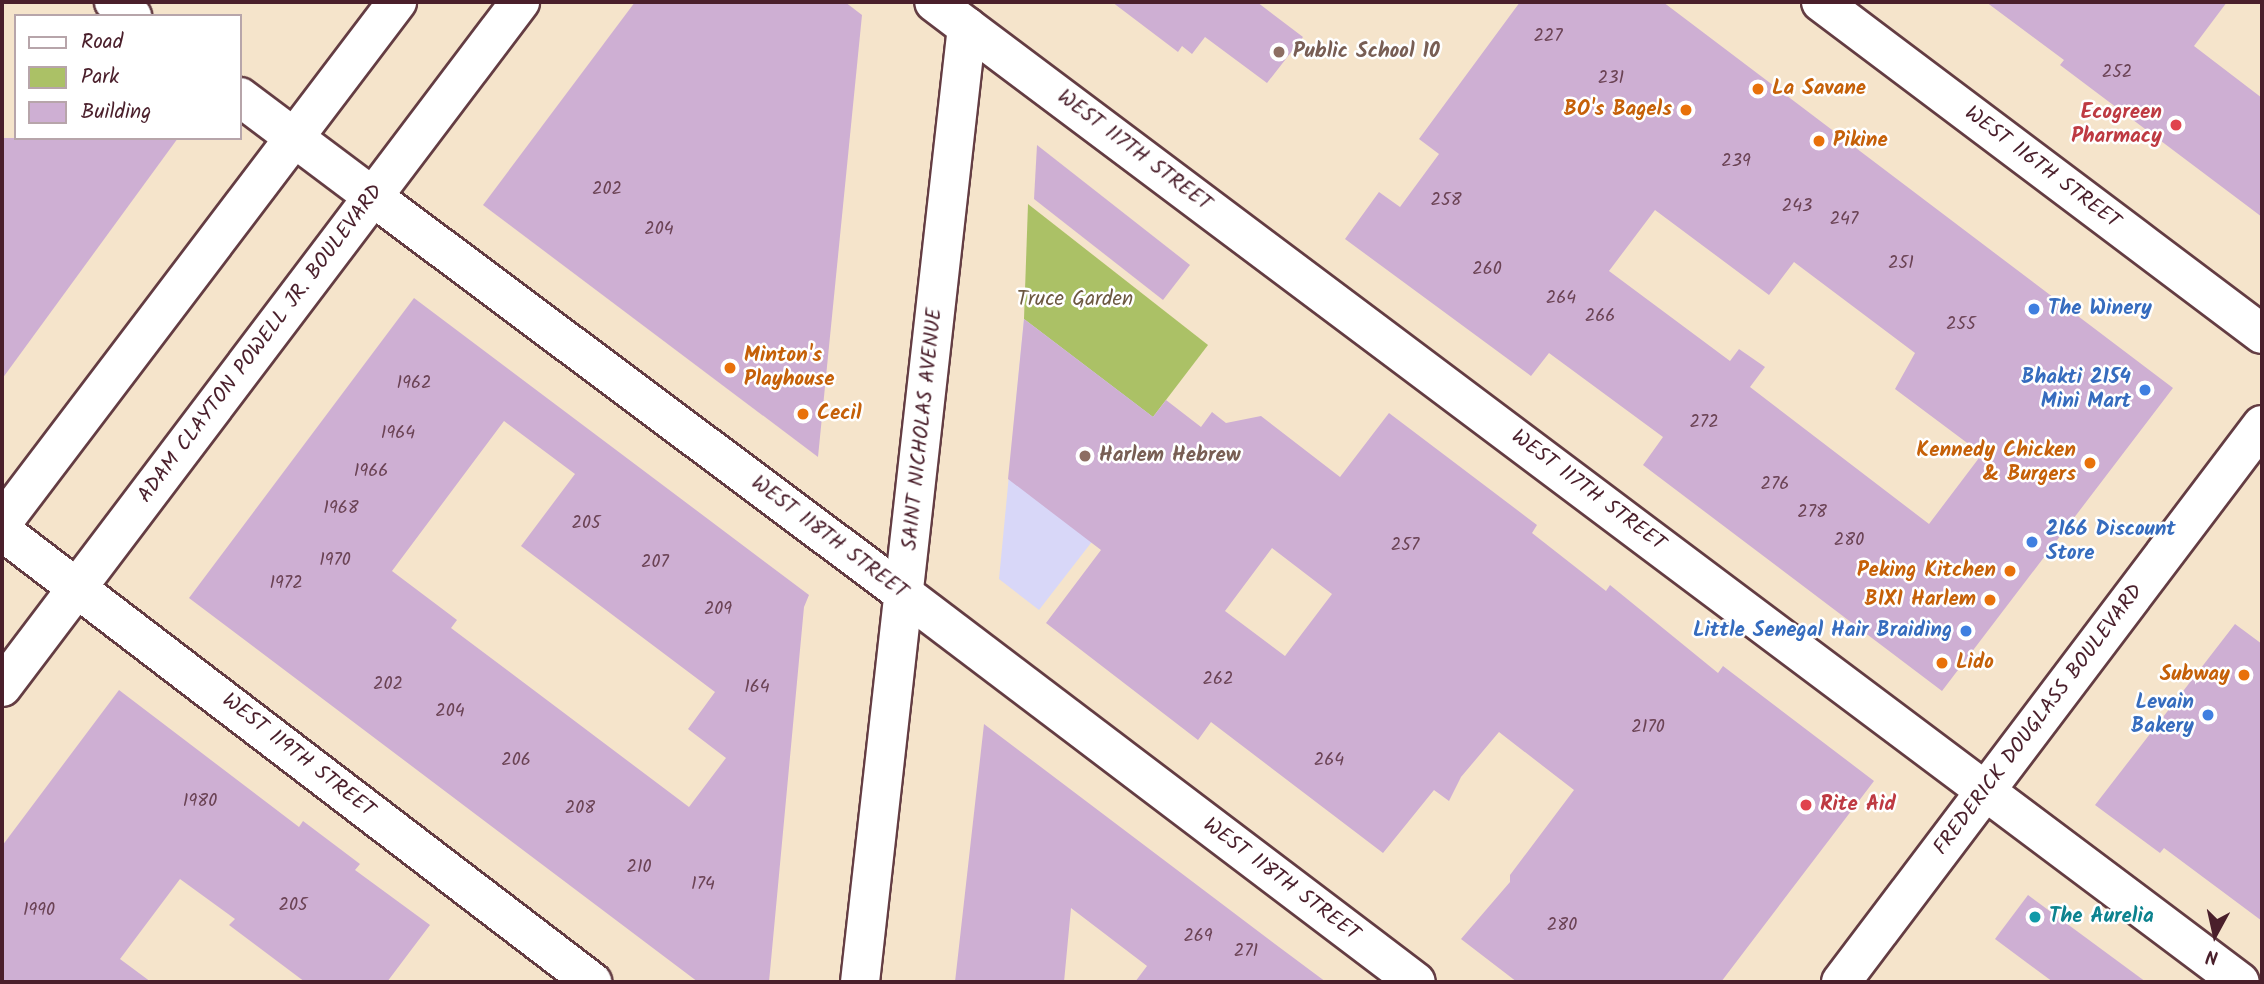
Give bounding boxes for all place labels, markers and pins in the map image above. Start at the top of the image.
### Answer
place label: Public School 10 [1293,39,1440,65]
marker: Public School 10 [1271,44,1287,60]
place label: La Savane [1772,76,1866,102]
marker: La Savane [1750,81,1766,97]
place label: BO's Bagels [1564,97,1672,123]
place label: Ecogreen Pharmacy [2071,100,2162,150]
marker: BO's Bagels [1678,102,1694,118]
marker: Ecogreen Pharmacy [2168,117,2184,133]
place label: Pikine [1833,128,1888,154]
marker: Pikine [1811,133,1827,149]
place label: The Winery [2048,296,2152,322]
marker: The Winery [2026,301,2042,317]
place label: Minton's Playhouse [744,343,834,393]
marker: Minton's Playhouse [722,360,738,376]
place label: Bhakti 2154 Mini Mart [2021,365,2131,415]
marker: Bhakti 2154 Mini Mart [2137,382,2153,398]
place label: Cecil [817,401,862,427]
marker: Cecil [795,406,811,422]
place label: Kennedy Chicken & Burgers [1917,438,2076,488]
place label: Harlem Hebrew [1099,443,1241,469]
marker: Harlem Hebrew [1077,448,1093,464]
marker: Kennedy Chicken & Burgers [2082,455,2098,471]
place label: 2166 Discount Store [2046,517,2176,567]
marker: 2166 Discount Store [2024,534,2040,550]
place label: Peking Kitchen [1857,558,1996,584]
marker: Peking Kitchen [2002,563,2018,579]
place label: BIXI Harlem [1865,587,1976,613]
marker: BIXI Harlem [1982,592,1998,608]
place label: Little Senegal Hair Braiding [1693,618,1952,644]
marker: Little Senegal Hair Braiding [1958,623,1974,639]
place label: Lido [1956,650,1994,676]
marker: Lido [1934,655,1950,671]
place label: Subway [2160,662,2230,688]
marker: Subway [2236,667,2252,683]
place label: Levain Bakery [2131,690,2194,740]
marker: Levain Bakery [2200,707,2216,723]
place label: Rite Aid [1820,792,1896,818]
marker: Rite Aid [1798,797,1814,813]
place label: The Aurelia [2049,904,2154,930]
marker: The Aurelia [2027,909,2043,925]

